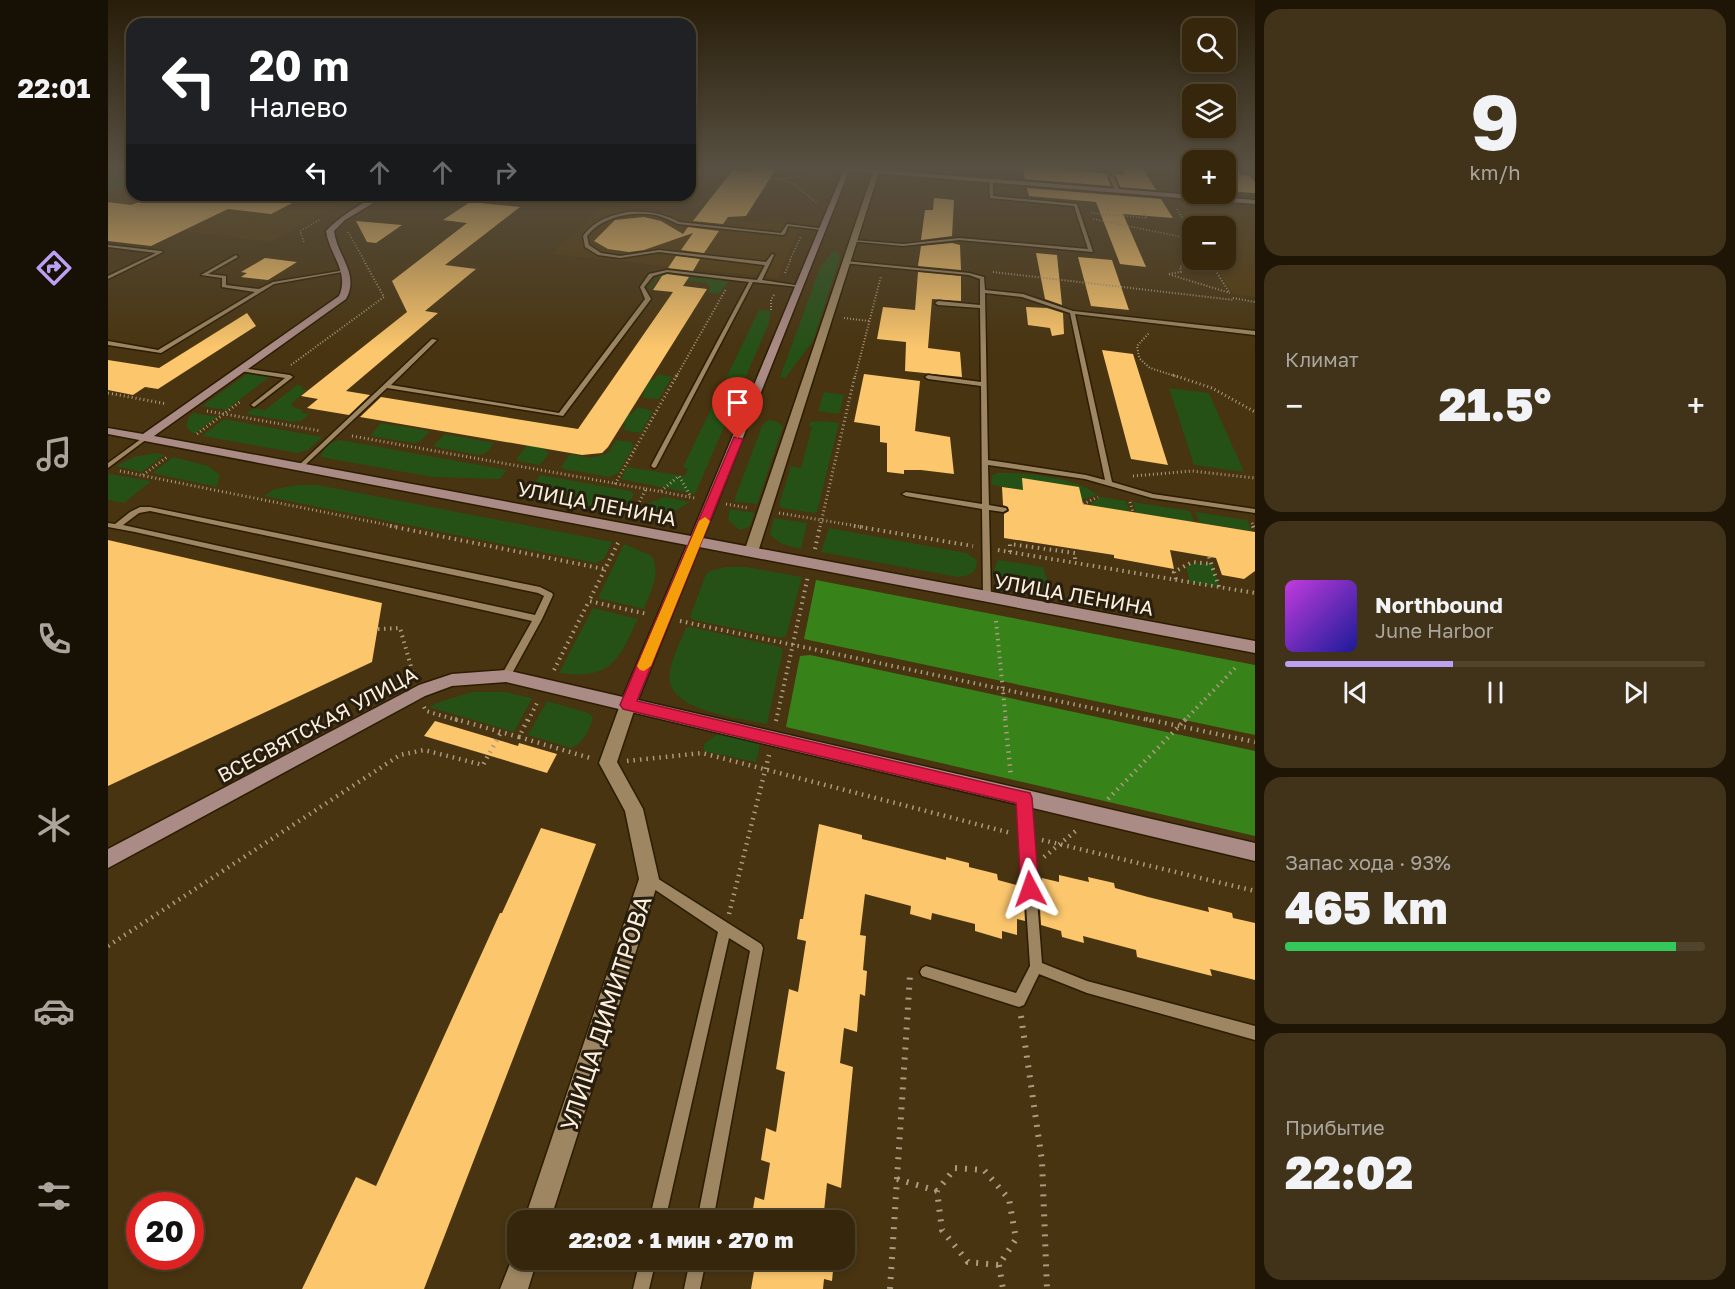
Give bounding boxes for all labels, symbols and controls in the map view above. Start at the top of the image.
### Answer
map controls [1182,18,1236,270]
button: search [1182,18,1236,72]
text: 20 m [249,40,349,90]
icon: left [150,42,228,120]
text: 22:01 [17,72,91,104]
text: 9 [1470,74,1520,167]
button: layers [1182,84,1236,138]
text: Налево [249,91,348,123]
button: + [1182,150,1236,204]
icon: left [300,156,333,189]
icon: ahead [363,156,396,189]
icon: ahead [426,156,459,189]
icon: right [489,156,522,189]
text: km/h [1470,160,1520,184]
button: − [1182,216,1236,270]
icon: directions [33,247,75,289]
text: Климат [1285,347,1359,371]
pin [712,377,763,439]
text: 21.5° [1439,377,1551,431]
icon: arrive [721,386,754,419]
text: − [1285,386,1303,425]
text: + [1687,386,1705,425]
icon: music [33,433,75,475]
street label: УЛИЦА ЛЕНИНА [515,476,679,530]
street label: УЛИЦА ЛЕНИНА [992,568,1156,620]
text: Northbound [1375,591,1503,618]
icon: phone [33,618,75,660]
text: June Harbor [1375,618,1494,642]
street label: ВСЕСВЯТСКАЯ УЛИЦА [213,661,421,787]
icon: previous [1339,676,1372,709]
icon: pause [1479,676,1512,709]
icon: next [1619,676,1652,709]
icon: climate [33,804,75,846]
text: Запас хода · 93% [1285,850,1451,874]
position arrow [998,857,1062,921]
text: 465 km [1285,880,1448,934]
street label: УЛИЦА ДИМИТРОВА [553,892,657,1134]
icon: car [33,990,75,1032]
text: Прибытие [1285,1115,1385,1139]
text: 22:02 [1285,1145,1413,1199]
icon: filters [33,1175,75,1217]
speed limit sign: 20 [126,1192,204,1270]
text: 22:02 · 1 мин · 270 m [569,1226,793,1253]

